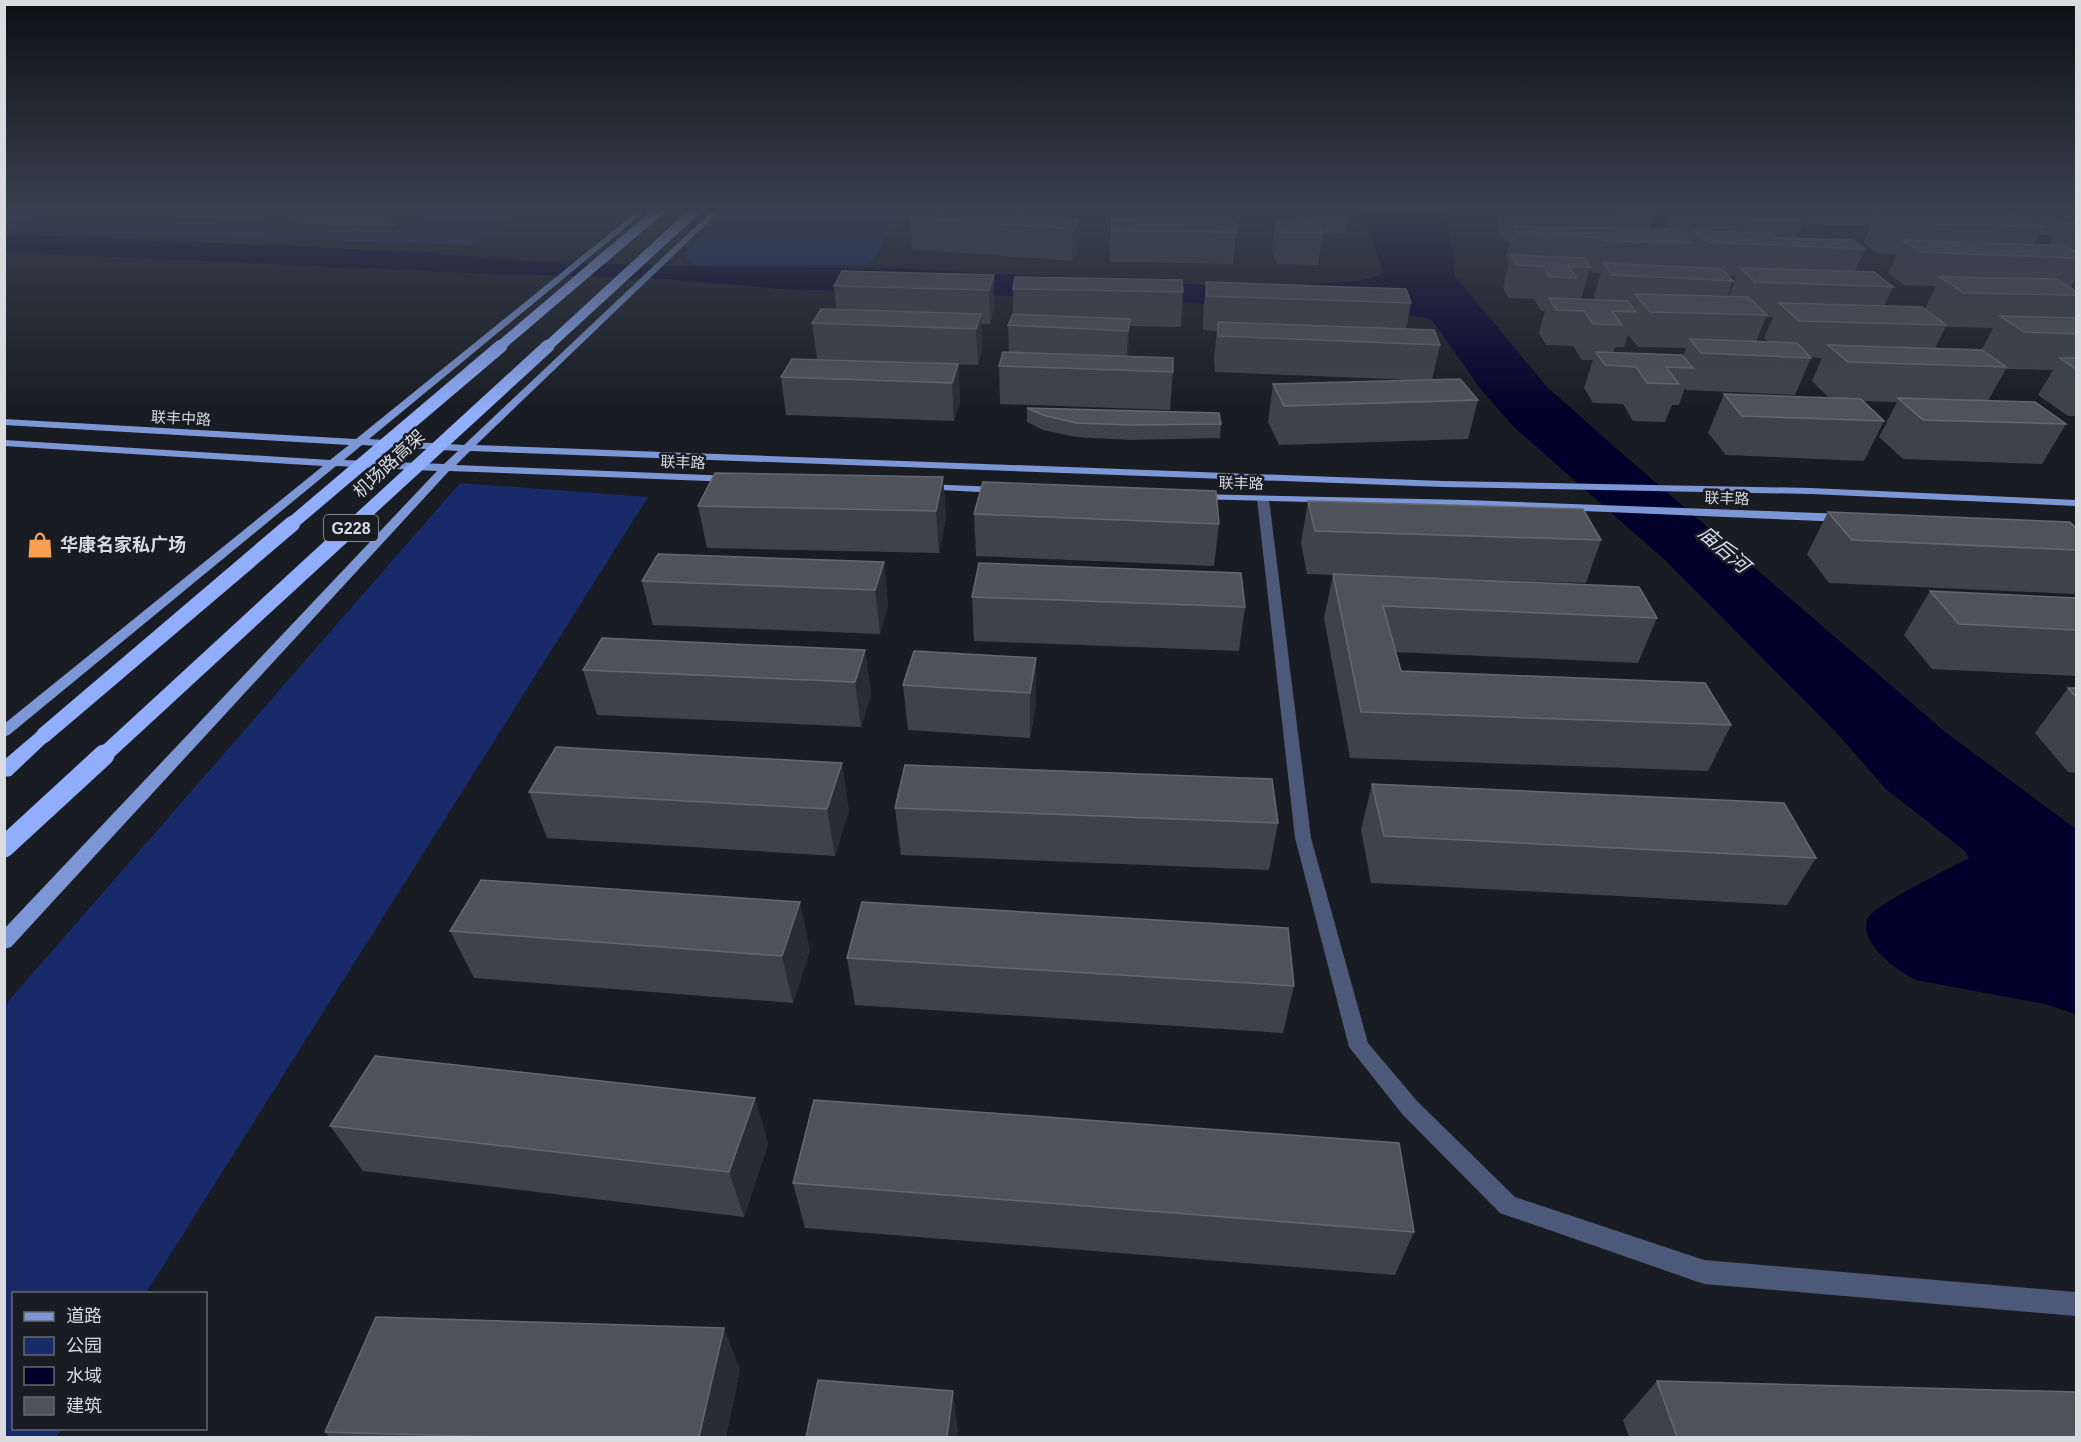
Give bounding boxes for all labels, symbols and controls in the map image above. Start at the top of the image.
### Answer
street label: 联丰中路 [151,408,211,428]
street label: 机场路高架 [349,426,429,502]
street label: 联丰路 [660,453,706,471]
street label: 联丰路 [1218,474,1264,492]
street label: 联丰路 [1704,489,1750,507]
road number: G228 [324,515,378,541]
water label: 庙后河 [1694,521,1757,580]
shop icon: 华康名家私广场 [25,530,55,560]
place label: 华康名家私广场 [60,535,186,555]
legend [12,1292,207,1430]
text: 道路 [66,1306,102,1326]
text: 公园 [66,1336,102,1356]
text: 水域 [66,1366,102,1386]
text: 建筑 [66,1396,102,1416]

